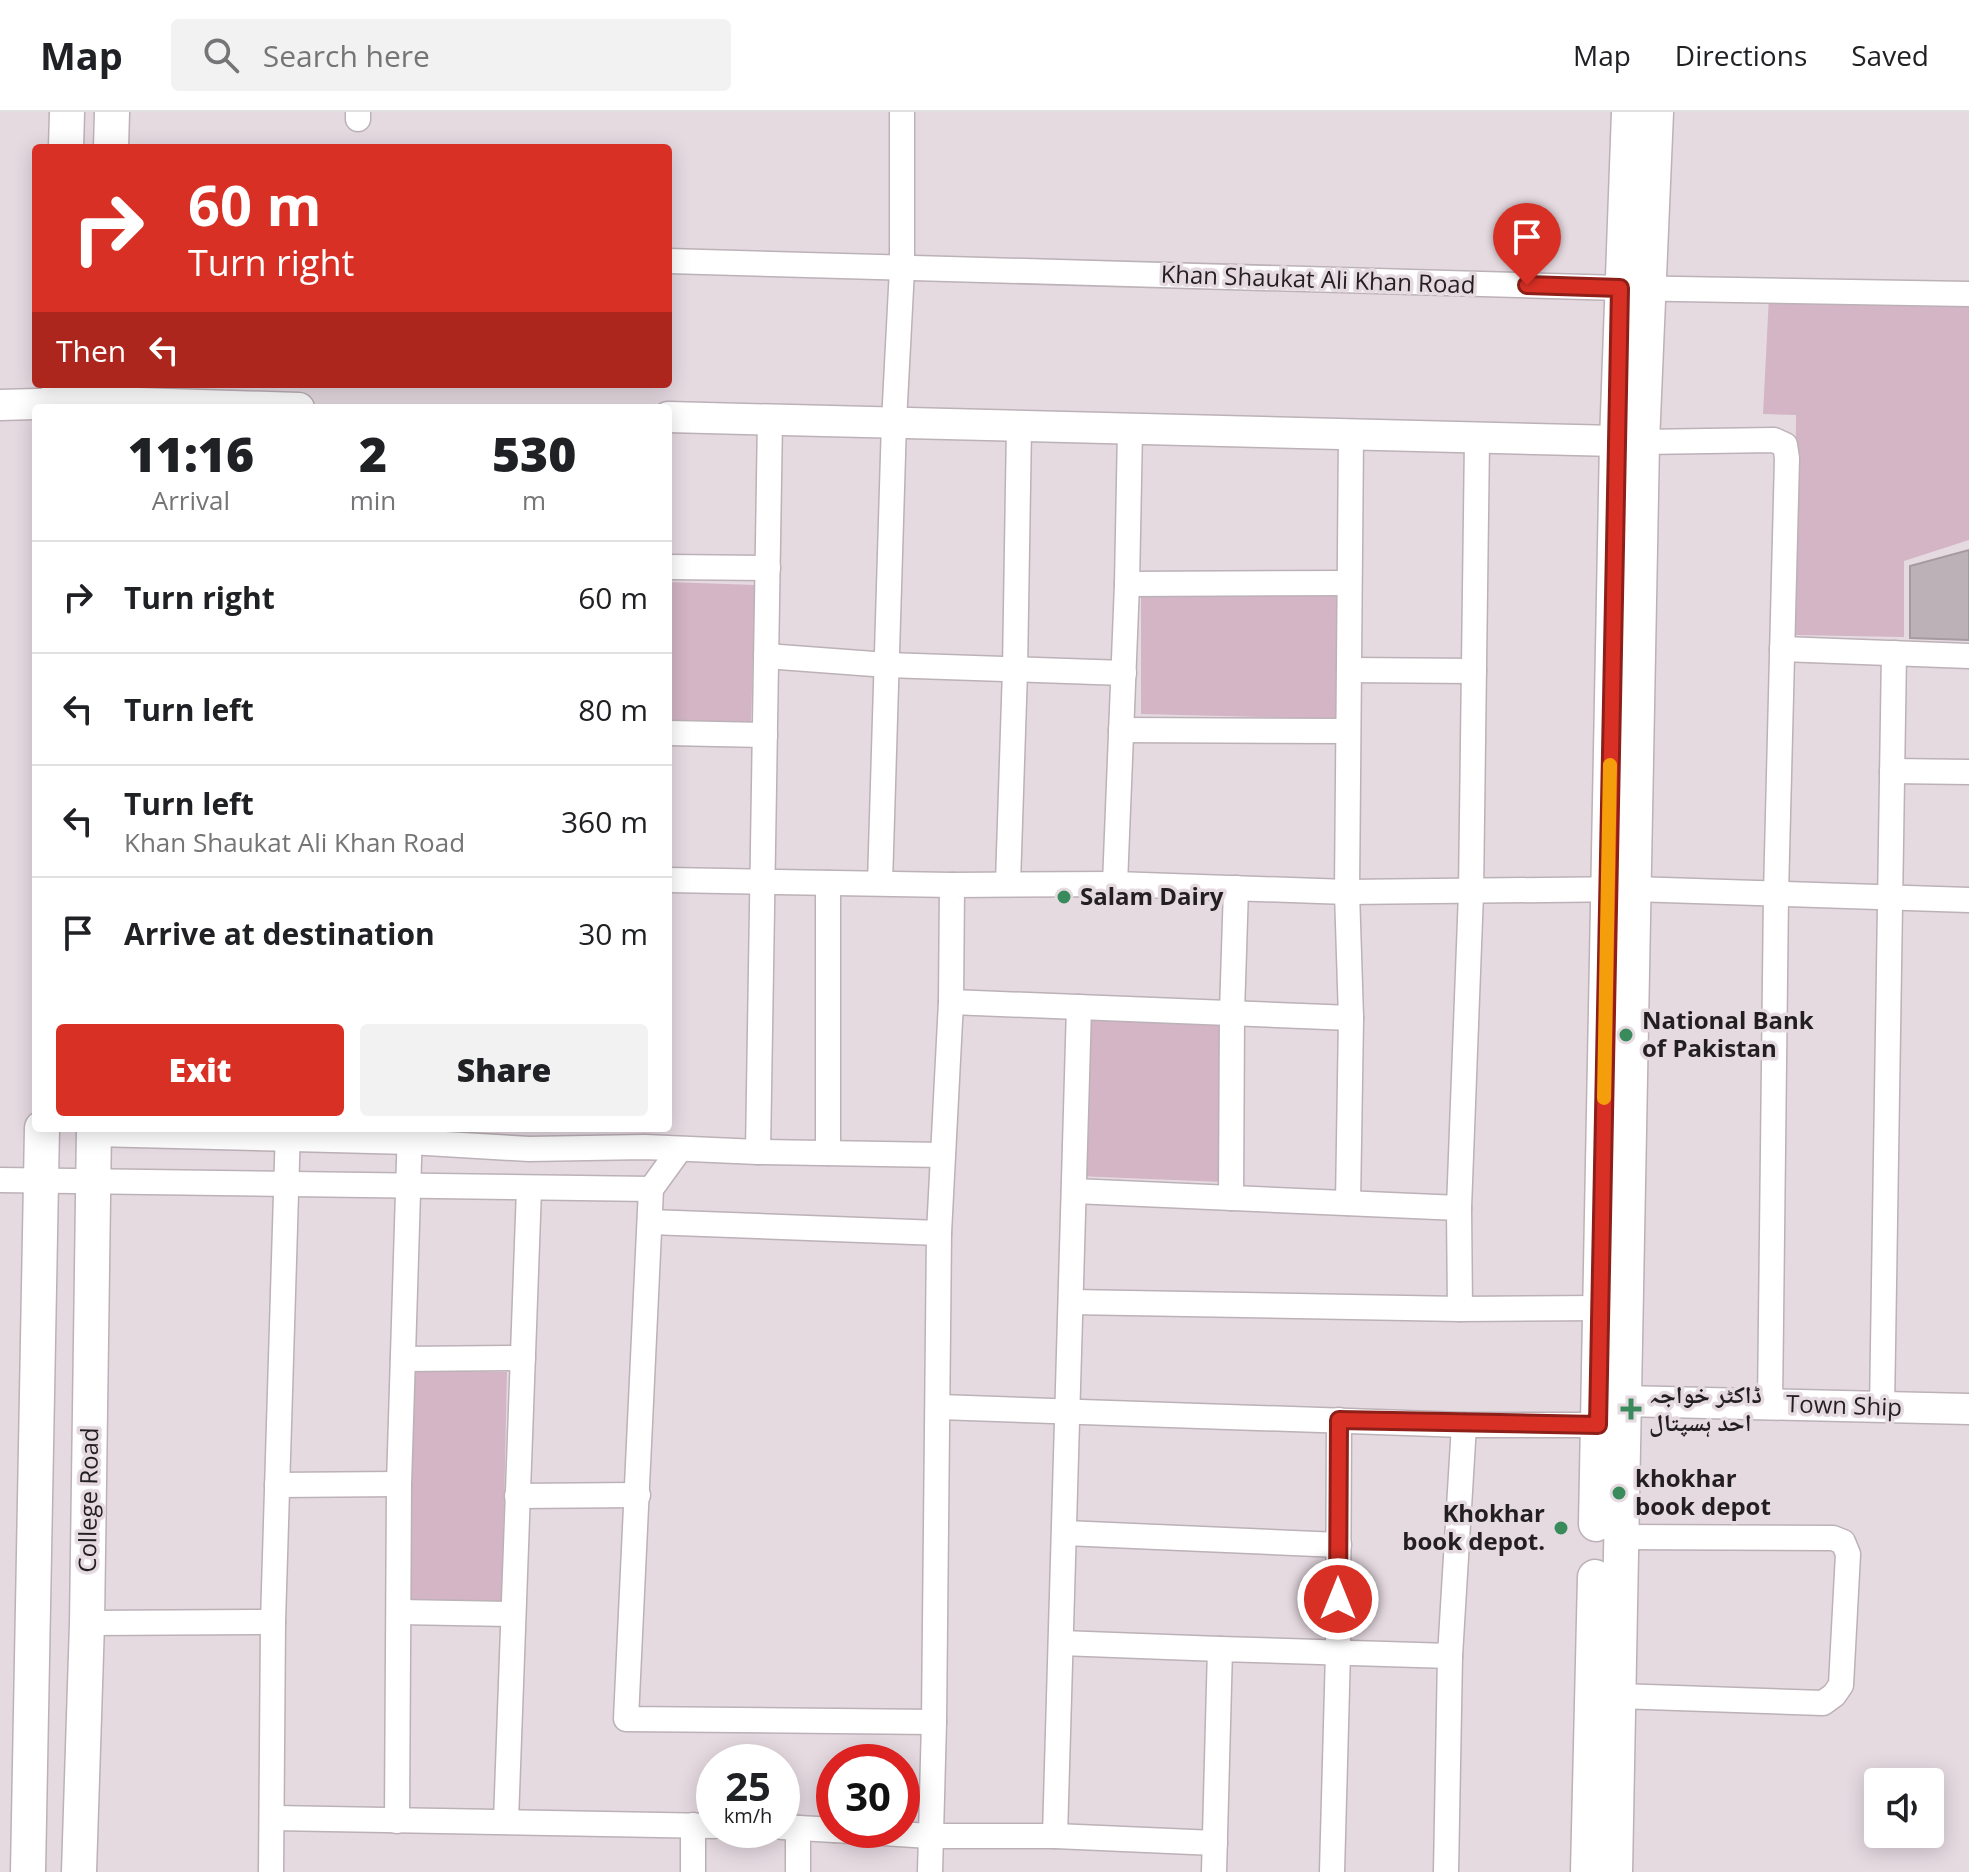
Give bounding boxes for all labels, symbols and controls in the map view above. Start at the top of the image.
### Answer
search box [171,19,731,91]
text: Map [40,29,123,81]
icon: search [199,33,243,77]
text: Search here [263,35,430,76]
text: Map [1573,36,1631,74]
text: Directions [1675,36,1807,74]
text: Saved [1851,36,1929,74]
text: 60 m [188,166,322,242]
icon: right [56,176,160,280]
pin [1493,203,1561,285]
icon: arrive [1505,215,1549,259]
text: Turn right [188,238,354,287]
street label: Khan Shaukat Ali Khan Road [1160,257,1476,300]
icon: left [142,328,186,372]
text: Then [56,330,126,371]
text: 11:16 [128,421,254,486]
text: 2 [359,421,387,486]
text: 530 [492,421,576,486]
text: Arrival [152,482,230,518]
text: min [350,482,396,518]
text: m [522,482,546,518]
icon: right [56,575,100,619]
text: Turn right [124,577,275,618]
text: 60 m [578,577,648,618]
icon: left [56,687,100,731]
text: Turn left [124,689,254,730]
text: 80 m [578,689,648,730]
text: Turn left [124,783,254,824]
icon: left [56,799,100,843]
text: 360 m [561,801,648,842]
text: Khan Shaukat Ali Khan Road [124,824,465,860]
place label: Salam Dairy [1080,879,1224,912]
marker: Salam Dairy [1055,888,1073,906]
icon: arrive [56,911,100,955]
text: Arrive at destination [124,913,435,954]
text: 30 m [578,913,648,954]
place label: National Bank of Pakistan [1642,1003,1814,1064]
button: Exit [56,1024,344,1116]
button: Share [360,1024,648,1116]
marker: National Bank of Pakistan [1617,1026,1635,1044]
place label: ڈاکٹر خواجہ احد ہسپتال [1649,1377,1762,1438]
street label: Town Ship [1786,1386,1903,1423]
marker: ڈاکٹر خواجہ احد ہسپتال [1620,1398,1642,1420]
street label: College Road [70,1427,105,1573]
place label: khokhar book depot [1635,1461,1771,1522]
marker: khokhar book depot [1610,1484,1628,1502]
place label: Khokhar book depot. [1402,1496,1545,1557]
marker: Khokhar book depot. [1552,1519,1570,1537]
position arrow [1296,1557,1380,1641]
speed limit sign: 30 [816,1744,920,1848]
text: 25 [725,1758,771,1813]
map controls [1864,1768,1944,1848]
button: sound [1864,1768,1944,1848]
text: km/h [724,1802,772,1829]

